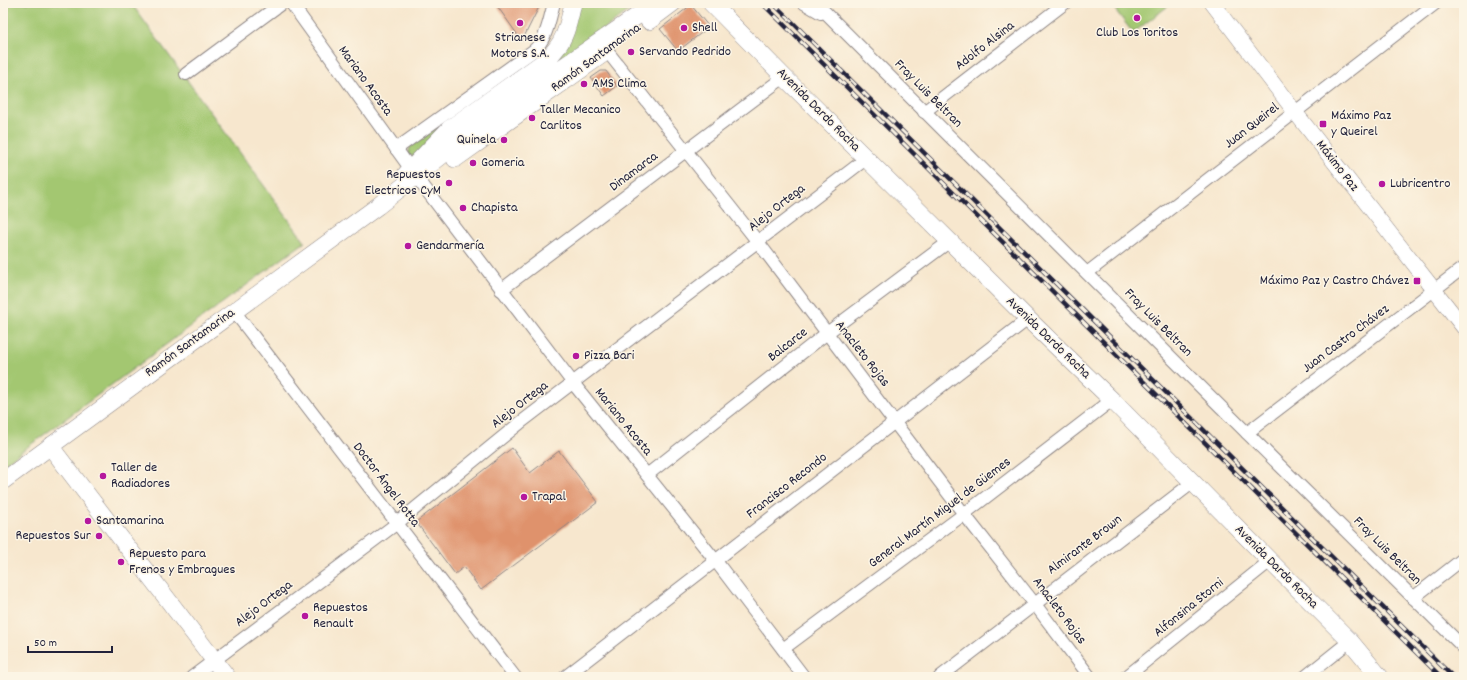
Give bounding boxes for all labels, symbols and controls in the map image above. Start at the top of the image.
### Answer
marker: Club Los Toritos [1132,13,1142,23]
street label: Adolfo Alsina [951,16,1019,76]
marker: Strianese Motors S.A. [515,18,525,28]
street label: Ramón Santamarina [547,18,645,97]
place label: Shell [692,18,718,38]
marker: Shell [679,23,689,33]
place label: Club Los Toritos [1096,23,1178,43]
place label: Strianese Motors S.A. [491,28,549,64]
street label: Mariano Acosta [333,42,397,120]
place label: Servando Pedrido [639,42,731,62]
marker: Servando Pedrido [626,47,636,57]
street label: Fray Luis Beltran [889,55,967,133]
street label: Avenida Dardo Rocha [771,63,865,157]
place label: AMS Clima [592,74,647,94]
marker: AMS Clima [579,79,589,89]
street label: Juan Queirel [1220,98,1284,154]
place label: Taller Mecanico Carlitos [540,100,621,136]
place label: Máximo Paz y Queirel [1331,106,1392,142]
marker: Taller Mecanico Carlitos [527,113,537,123]
marker: Máximo Paz y Queirel [1318,119,1328,129]
place label: Quinela [457,130,496,150]
marker: Quinela [499,135,509,145]
street label: Máximo Paz [1311,136,1364,196]
street label: Dinamarca [605,147,663,197]
place label: Gomeria [481,153,525,173]
marker: Gomeria [468,158,478,168]
place label: Repuestos Electricos CyM [365,165,441,201]
place label: Lubricentro [1390,174,1450,194]
marker: Repuestos Electricos CyM [444,178,454,188]
street label: Alejo Ortega [744,179,810,237]
marker: Lubricentro [1377,179,1387,189]
place label: Chapista [471,198,518,218]
marker: Chapista [458,203,468,213]
place label: Gendarmería [416,236,485,256]
marker: Gendarmería [403,241,413,251]
place label: Máximo Paz y Castro Chávez [1260,271,1410,291]
marker: Máximo Paz y Castro Chávez [1412,276,1422,286]
street label: Fray Luis Beltran [1119,284,1197,362]
street label: Avenida Dardo Rocha [1001,292,1095,384]
street label: Juan Castro Chávez [1298,299,1394,378]
street label: Ramón Santamarina [141,303,239,382]
street label: Anacleto Rojas [830,316,894,392]
street label: Balcarce [764,323,812,367]
place label: Pizza Bari [584,346,635,366]
marker: Pizza Bari [571,351,581,361]
street label: Alejo Ortega [487,376,553,434]
street label: Mariano Acosta [589,384,657,461]
street label: Doctor Ángel Rotta [348,439,425,532]
street label: Francisco Recondo [742,448,832,524]
street label: General Martín Miguel de Güemes [864,453,1016,573]
place label: Taller de Radiadores [111,458,170,494]
marker: Taller de Radiadores [98,471,108,481]
place label: Trapal [532,487,566,507]
marker: Trapal [519,492,529,502]
street label: Almirante Brown [1043,510,1127,580]
place label: Santamarina [96,511,164,531]
street label: Fray Luis Beltran [1348,512,1426,590]
marker: Santamarina [83,516,93,526]
street label: Avenida Dardo Rocha [1229,520,1323,614]
place label: Repuestos Sur [16,526,92,546]
marker: Repuestos Sur [94,531,104,541]
place label: Repuesto para Frenos y Embragues [129,544,235,580]
marker: Repuesto para Frenos y Embragues [116,557,126,567]
street label: Anacleto Rojas [1027,573,1091,649]
street label: Alfonsina Storni [1150,573,1229,643]
street label: Alejo Ortega [231,575,297,632]
place label: Repuestos Renault [313,598,368,634]
marker: Repuestos Renault [300,611,310,621]
scale bar [28,628,112,654]
text: 50 m [34,635,57,652]

